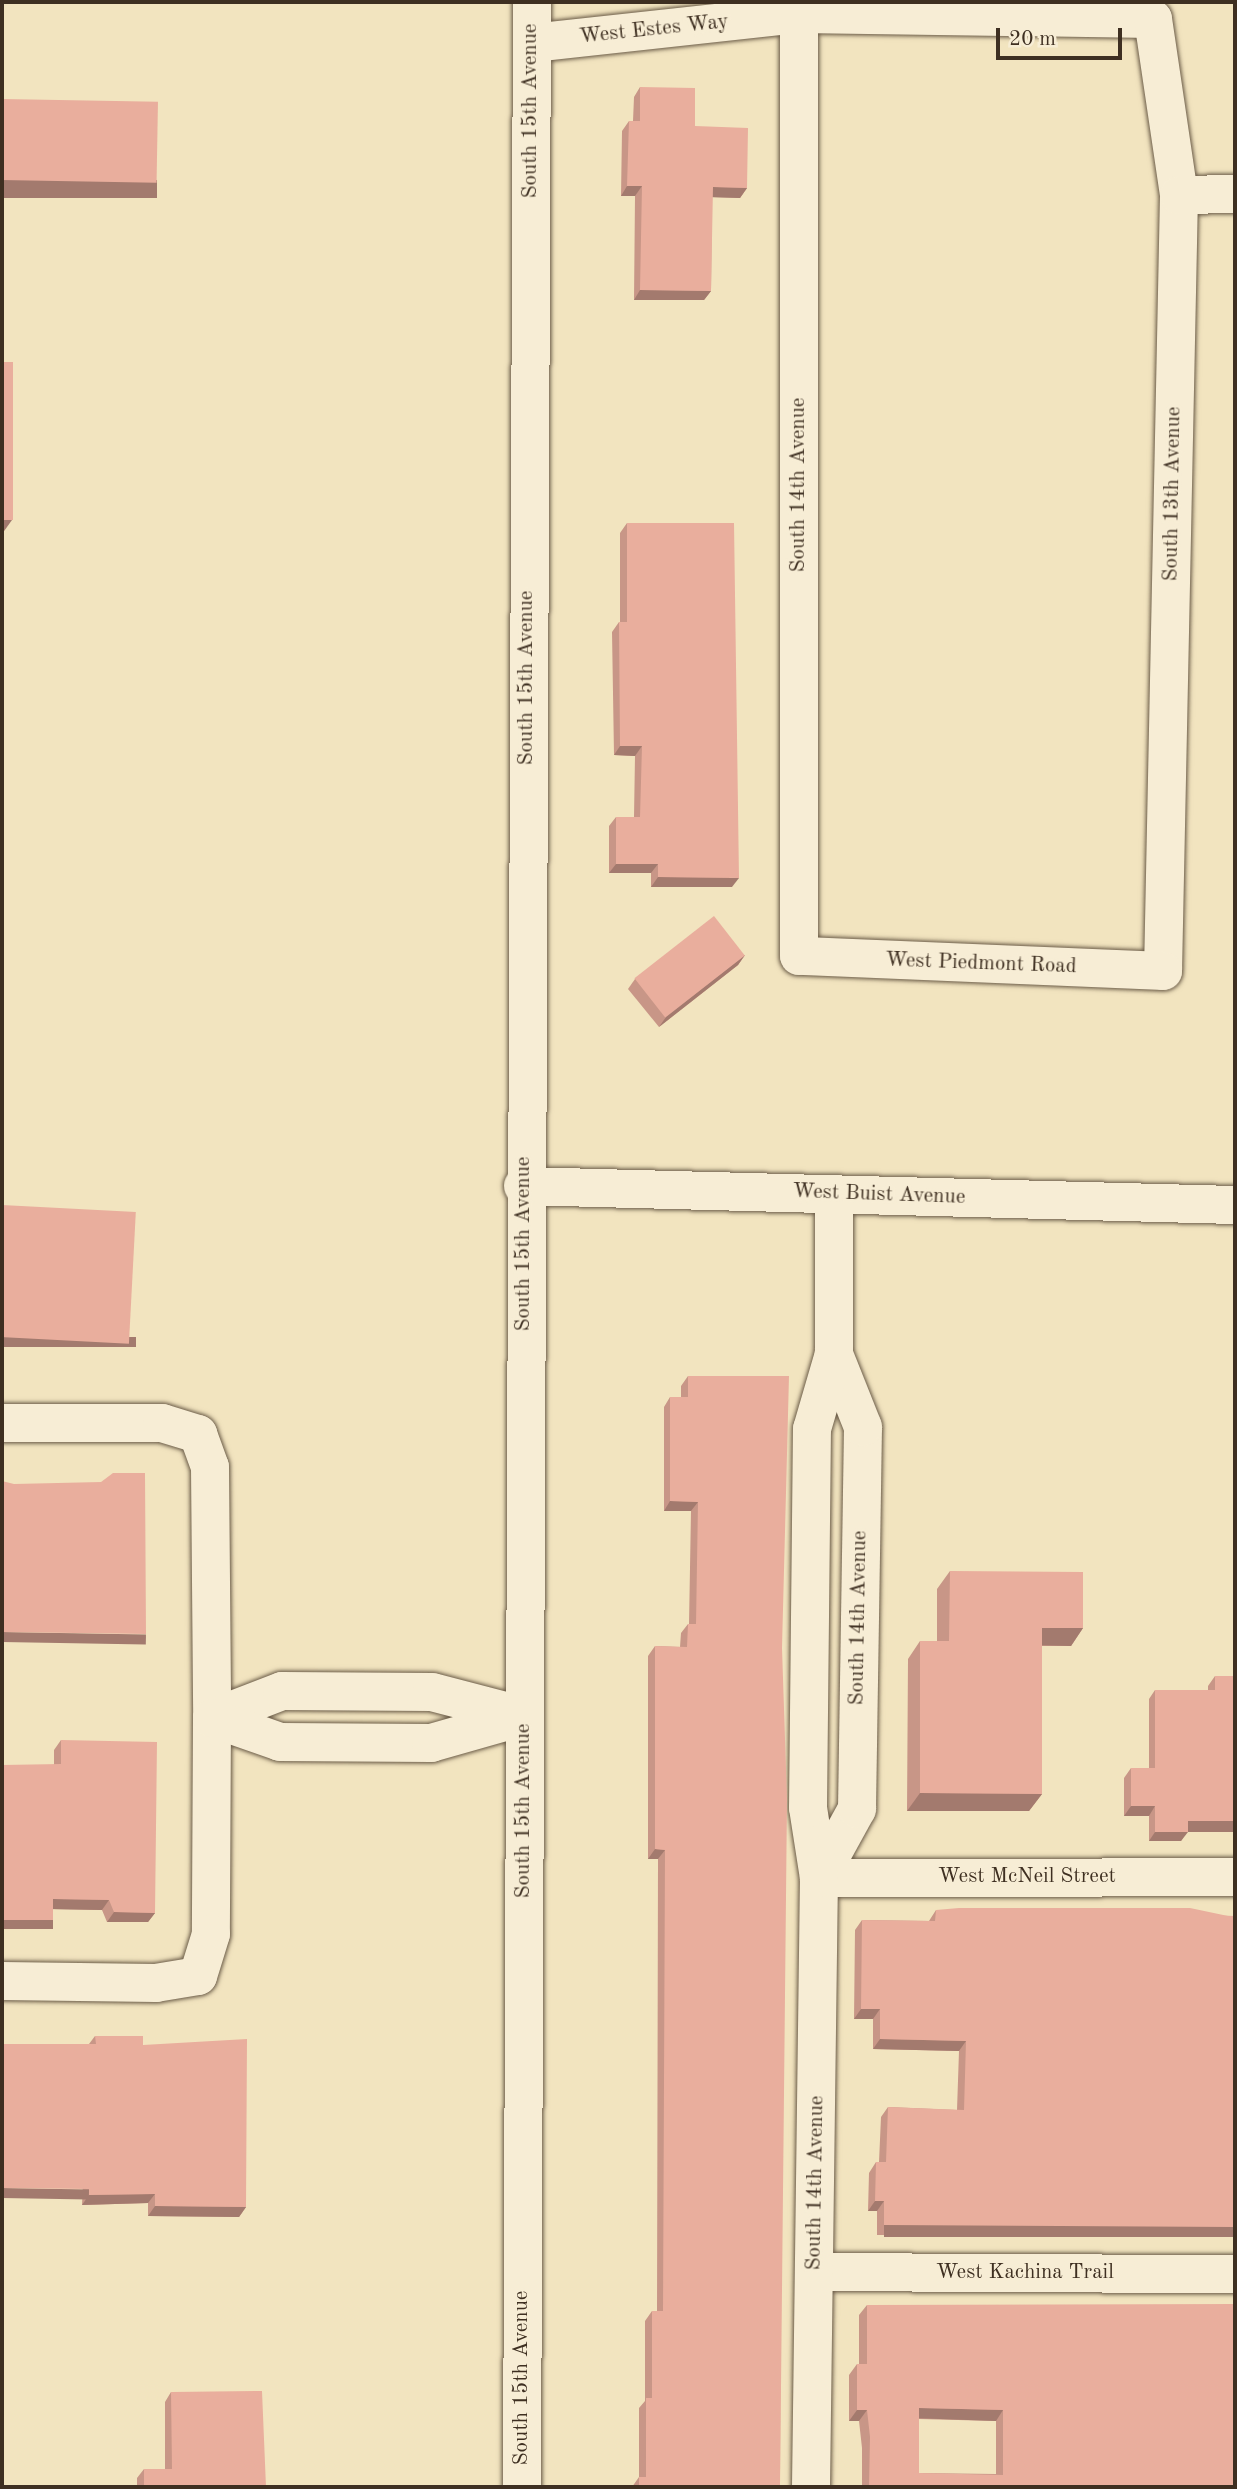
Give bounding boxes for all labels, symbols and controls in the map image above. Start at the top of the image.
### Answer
street label: West Estes Way [578,10,730,50]
scale bar [999,14,1125,58]
street label: South 15th Avenue [518,23,544,199]
text: 20 m [1009,29,1056,50]
street label: South 14th Avenue [786,397,812,573]
street label: South 13th Avenue [1159,406,1187,582]
street label: South 15th Avenue [514,590,540,766]
street label: West Piedmont Road [885,948,1077,980]
street label: South 15th Avenue [511,1156,537,1332]
street label: West Buist Avenue [792,1179,966,1211]
street label: South 14th Avenue [845,1530,873,1706]
street label: South 15th Avenue [511,1723,537,1899]
street label: West McNeil Street [938,1864,1116,1890]
street label: South 14th Avenue [802,2095,830,2271]
street label: West Kachina Trail [936,2260,1114,2286]
street label: South 15th Avenue [509,2290,535,2466]

